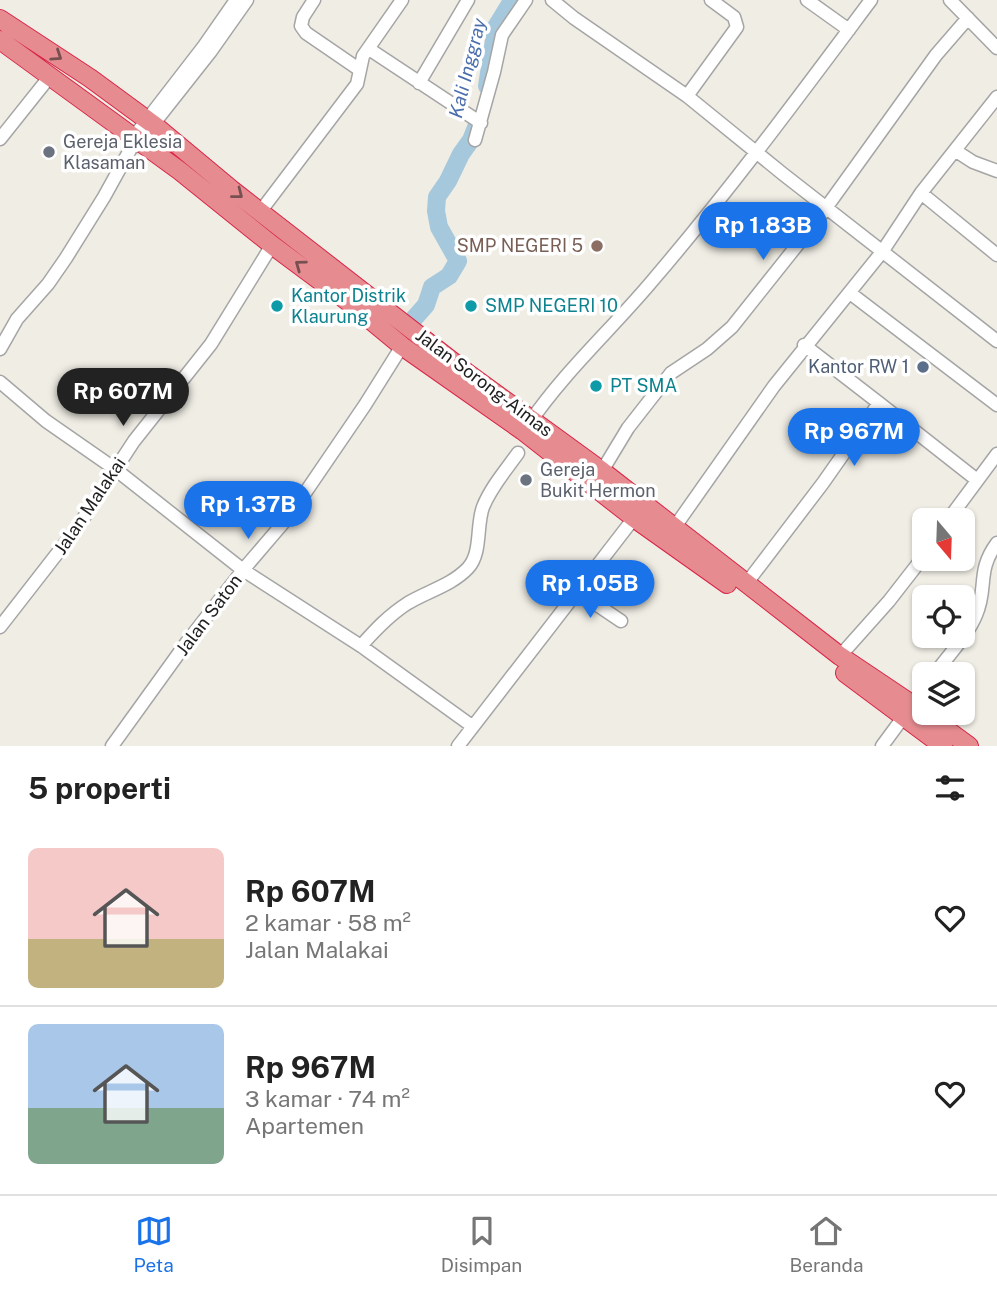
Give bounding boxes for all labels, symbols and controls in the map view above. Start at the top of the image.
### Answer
water label: Kali Inggray [444,16,490,120]
one-way arrow [50,48,63,61]
place label: Gereja Eklesia Klasaman [63,131,182,173]
marker: Gereja Eklesia Klasaman [41,144,57,160]
one-way arrow [230,186,242,199]
pin: Rp 1.83B [691,202,835,262]
text: Rp 1.83B [714,211,812,238]
place label: SMP NEGERI 5 [457,235,583,256]
marker: SMP NEGERI 5 [589,238,605,254]
one-way arrow [295,261,307,273]
place label: Kantor Distrik Klaurung [291,285,406,327]
place label: SMP NEGERI 10 [485,295,618,316]
marker: Kantor Distrik Klaurung [269,298,285,314]
marker: SMP NEGERI 10 [463,298,479,314]
street label: Jalan Sorong-Aimas [412,324,557,441]
place label: Kantor RW 1 [808,356,909,377]
marker: Kantor RW 1 [915,359,931,375]
pin: Rp 607M [58,368,188,428]
place label: PT SMA [610,375,677,396]
text: Rp 607M [73,377,173,404]
marker: PT SMA [588,378,604,394]
pin: Rp 967M [789,408,919,468]
text: Rp 967M [804,417,904,444]
street label: Jalan Malakai [49,453,130,558]
place label: Gereja Bukit Hermon [540,459,656,501]
marker: Gereja Bukit Hermon [518,472,534,488]
pin: Rp 1.37B [176,482,320,541]
text: Rp 1.37B [200,490,296,517]
north arrow [912,508,975,570]
map controls [912,508,975,725]
pin: Rp 1.05B [518,560,662,620]
text: Rp 1.05B [541,569,639,596]
street label: Jalan Saton [171,570,246,659]
button: locate [912,585,975,648]
button: layers [912,662,975,725]
icon: filters [931,769,969,807]
text: 5 properti [28,770,171,806]
text: Rp 607M [245,873,376,909]
icon: home [84,876,168,960]
icon: heart [931,899,969,937]
text: 2 kamar · 58 m² [245,909,411,936]
text: Jalan Malakai [245,936,389,963]
text: Rp 967M [245,1049,376,1085]
icon: home [84,1052,168,1136]
icon: heart [931,1075,969,1113]
text: 3 kamar · 74 m² [245,1085,410,1112]
text: Apartemen [245,1112,364,1139]
tab: Peta [134,1212,174,1276]
tab: Disimpan [441,1212,522,1276]
tab: Beranda [789,1212,863,1276]

